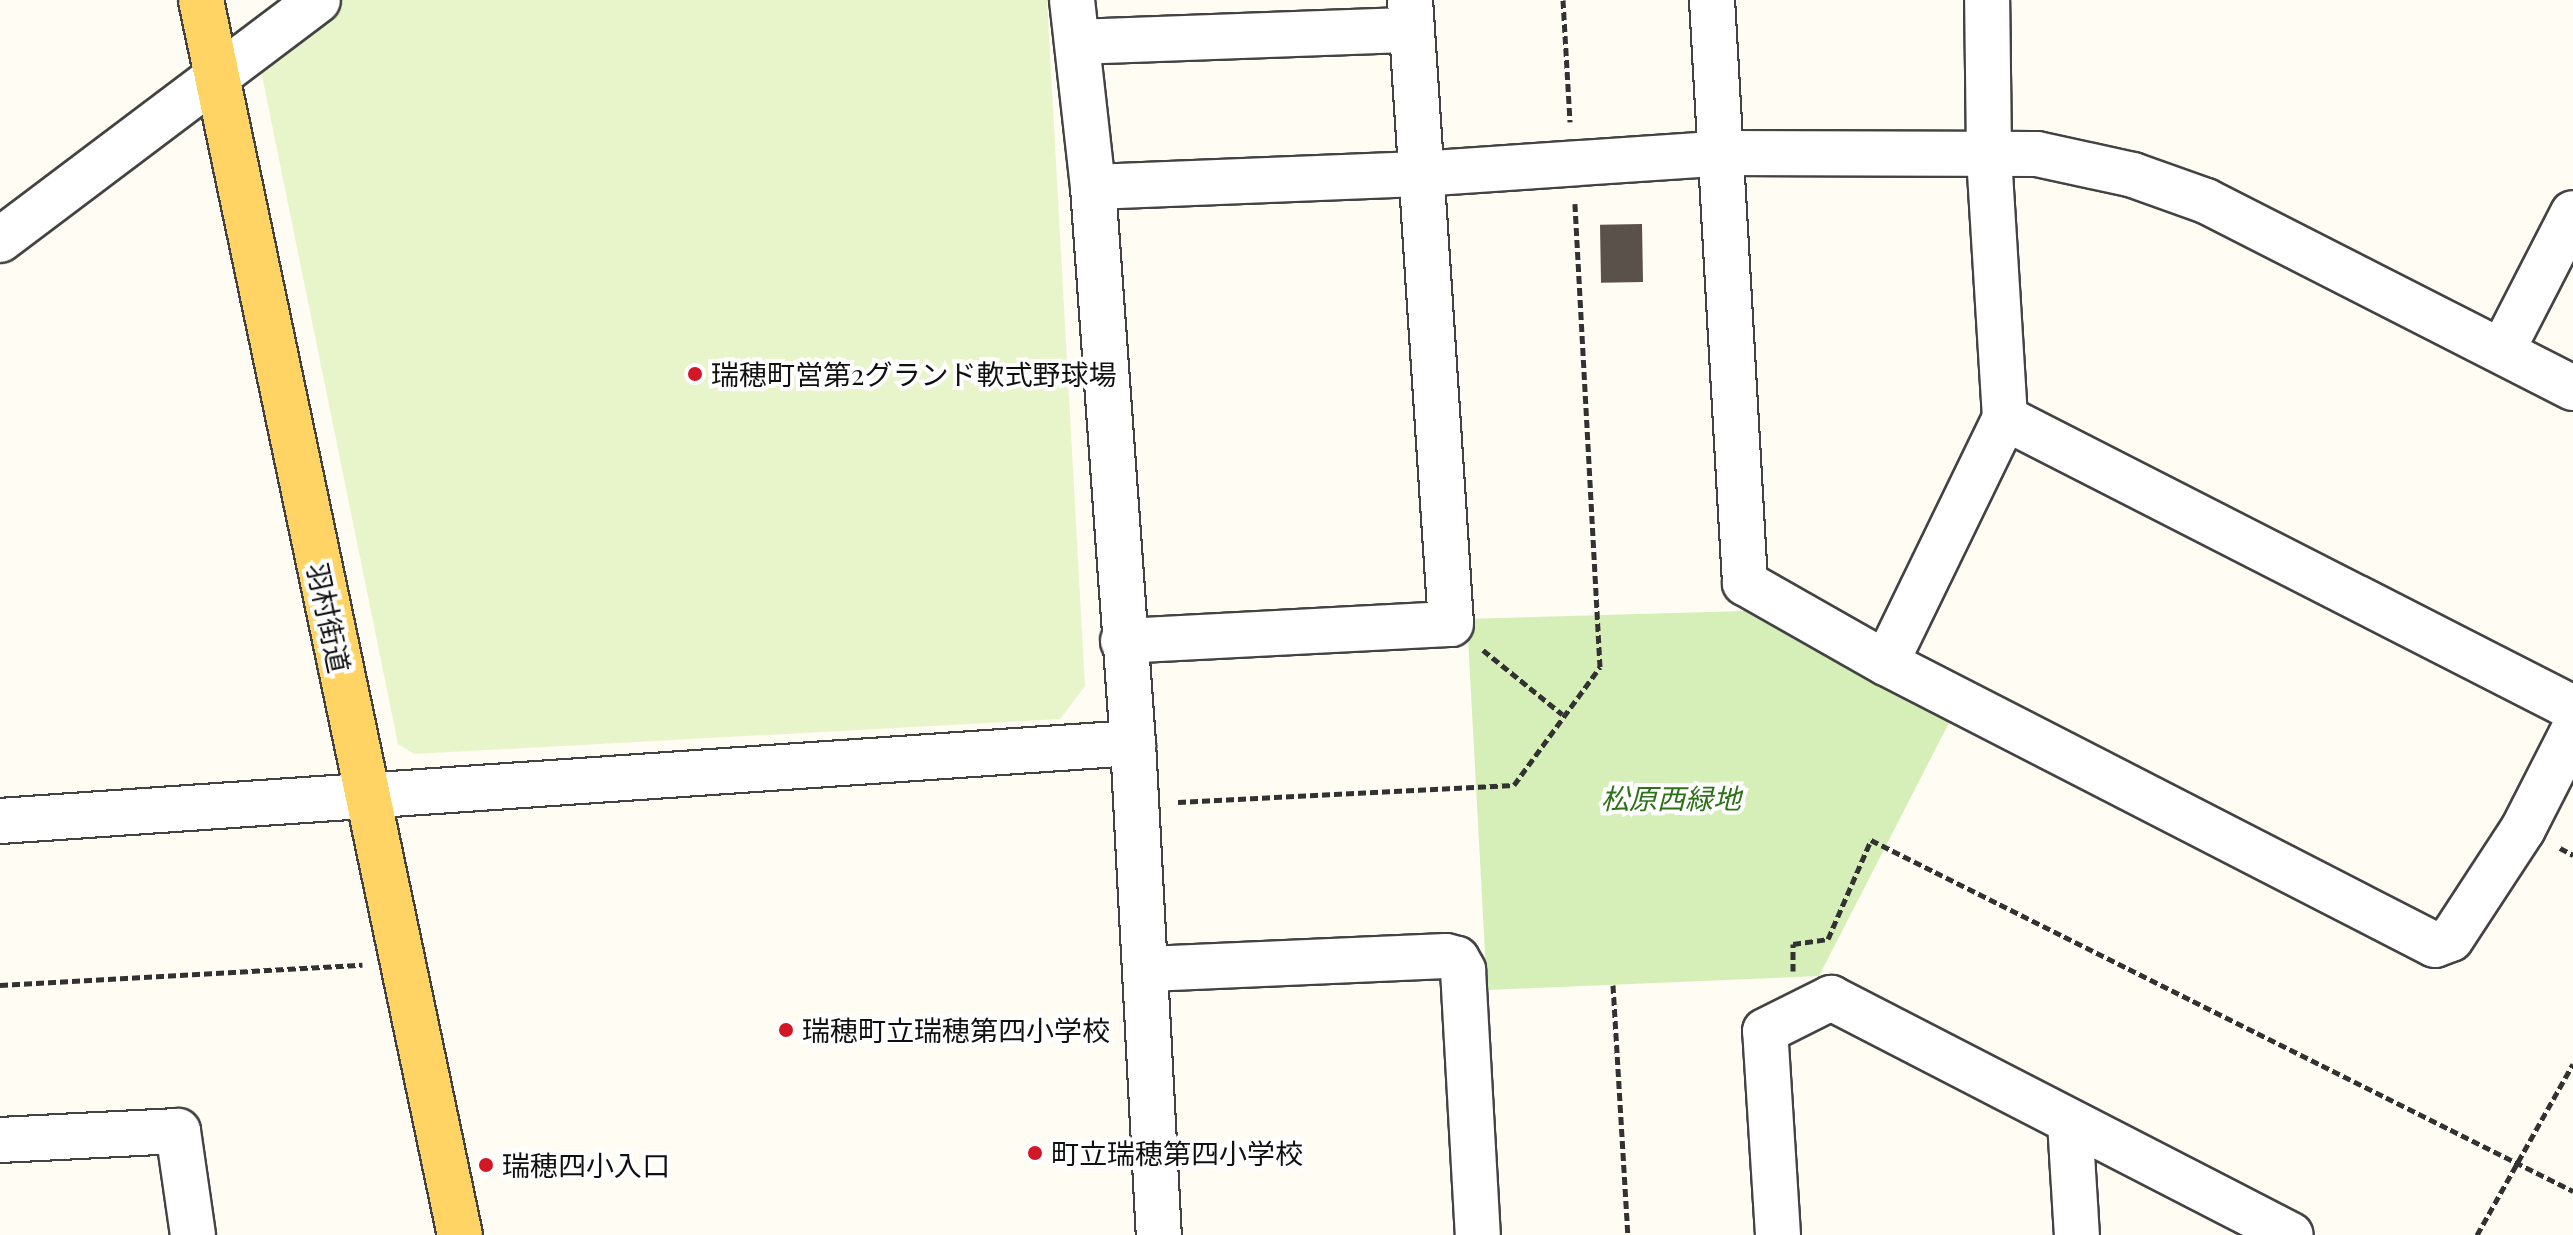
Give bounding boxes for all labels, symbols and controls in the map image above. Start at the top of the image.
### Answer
place label: 瑞穂町営第2グランド軟式野球場 [711,357,1116,391]
marker: 瑞穂町営第2グランド軟式野球場 [686,365,704,383]
street label: 羽村街道 [301,560,357,676]
park label: 松原西緑地 [1601,781,1741,815]
place label: 瑞穂町立瑞穂第四小学校 [802,1013,1110,1047]
marker: 瑞穂町立瑞穂第四小学校 [777,1021,795,1039]
place label: 町立瑞穂第四小学校 [1051,1136,1303,1170]
marker: 町立瑞穂第四小学校 [1026,1144,1044,1162]
place label: 瑞穂四小入口 [502,1148,670,1182]
marker: 瑞穂四小入口 [477,1156,495,1174]

